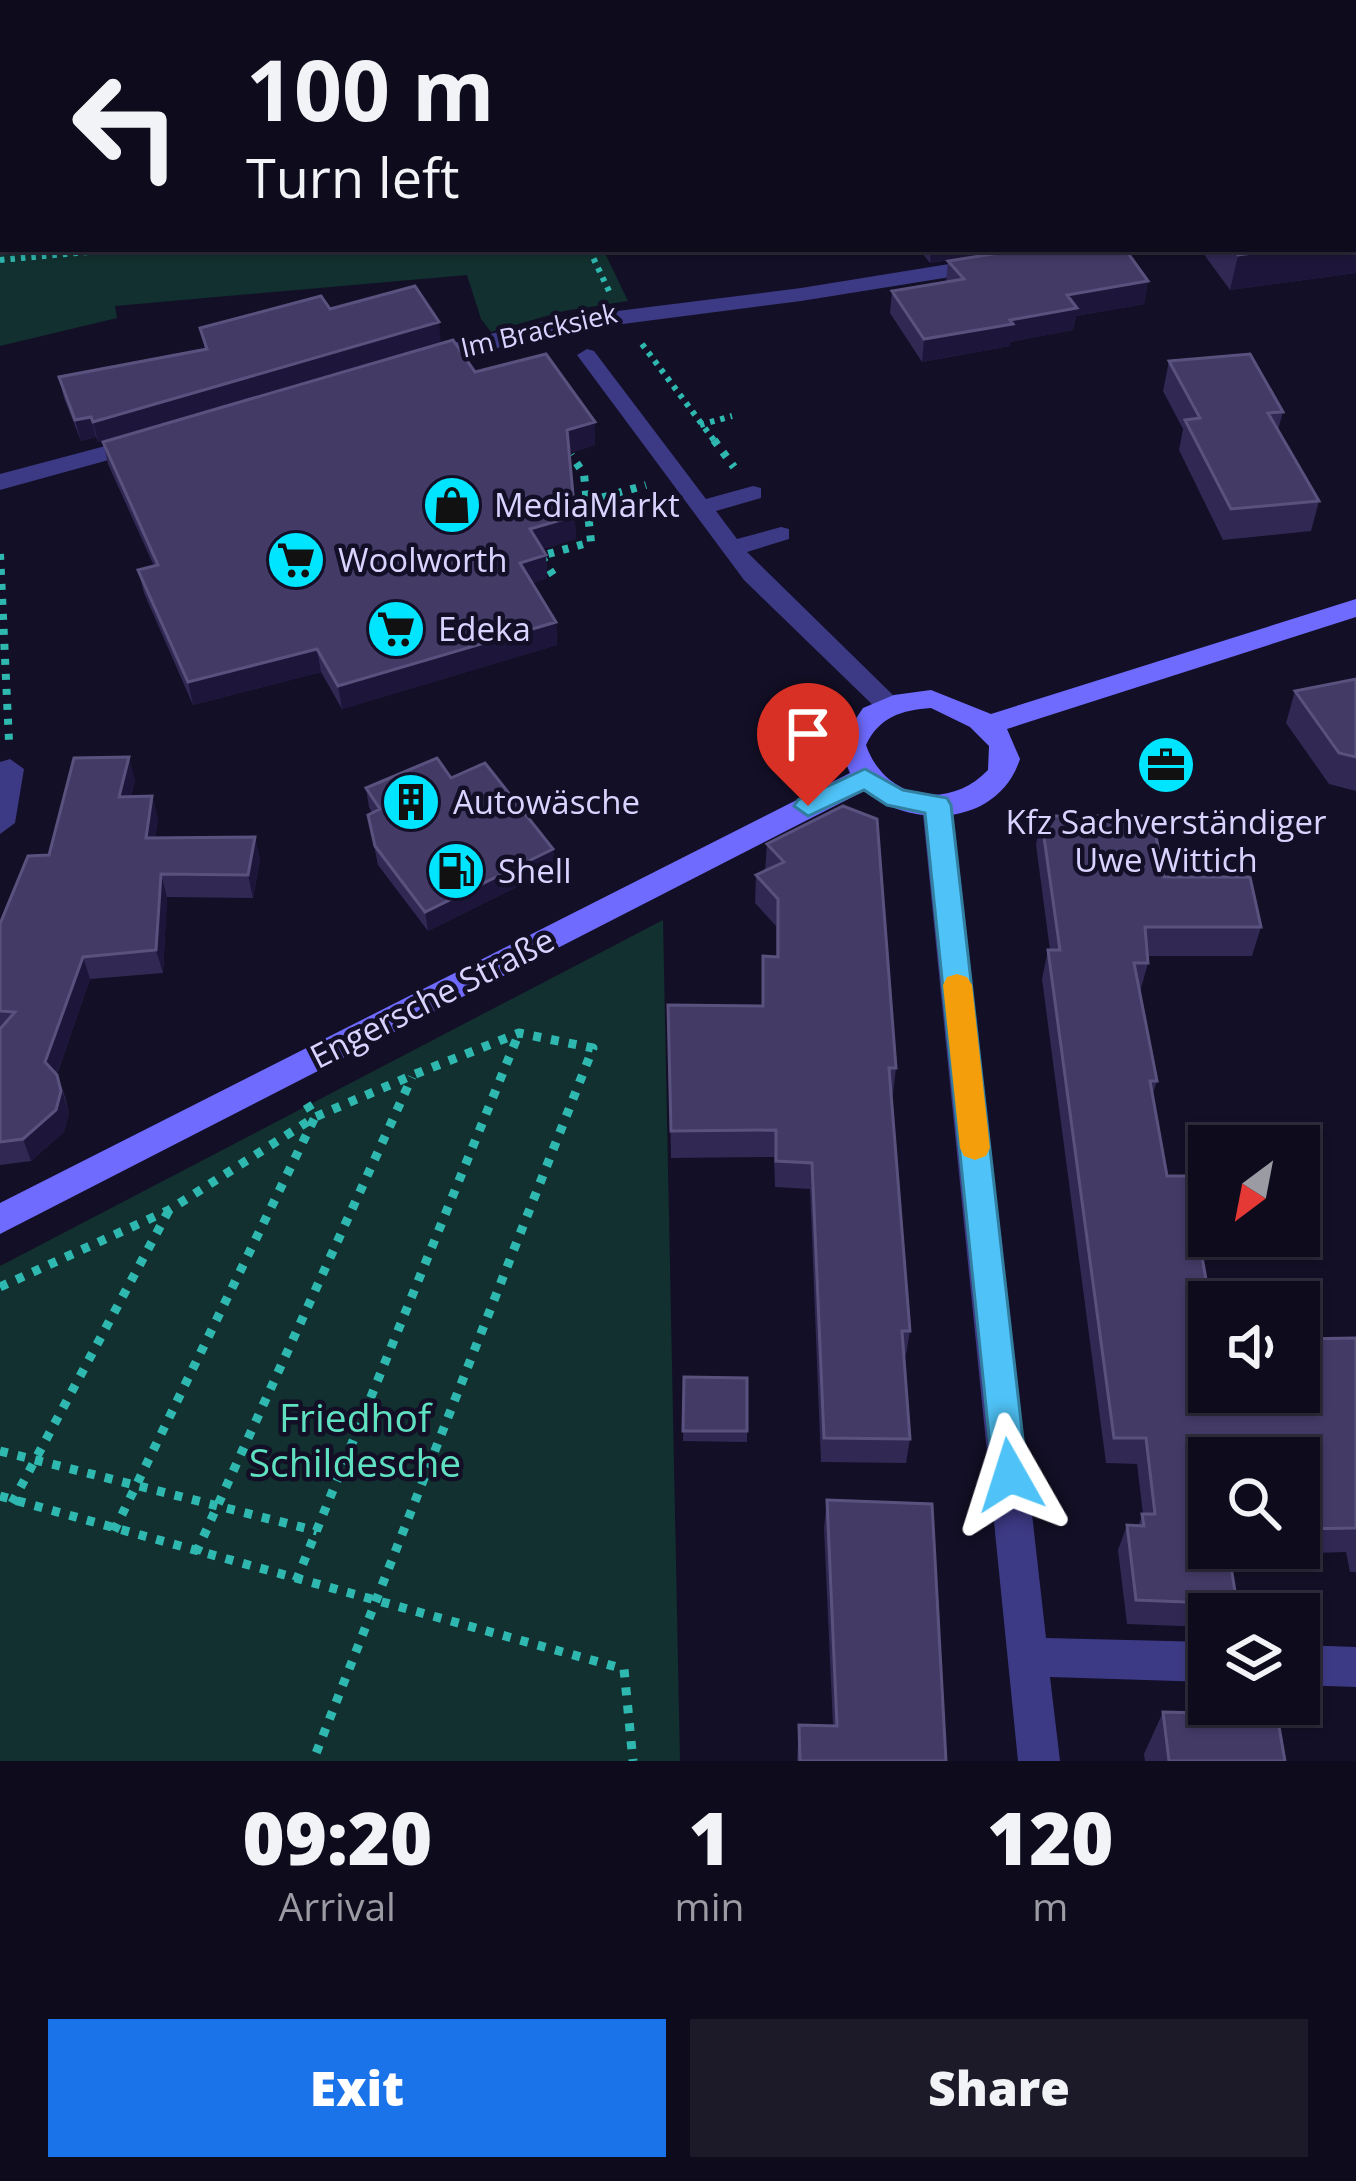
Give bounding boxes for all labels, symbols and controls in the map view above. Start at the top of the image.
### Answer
text: 100 m [246,31,494,146]
icon: left [48,48,204,204]
text: Turn left [246,140,459,214]
street label: Im Bracksiek [457,294,620,365]
shop icon: MediaMarkt [421,474,483,536]
place label: MediaMarkt [494,482,680,527]
supermarket icon: Woolworth [265,529,327,591]
place label: Woolworth [338,537,507,582]
supermarket icon: Edeka [365,598,427,660]
place label: Edeka [438,606,531,651]
pin [757,683,859,806]
icon: arrive [775,701,841,767]
office icon: Kfz Sachverständiger Uwe Wittich [1135,734,1197,796]
building icon: Autowäsche [380,771,442,833]
place label: Autowäsche [453,779,640,824]
place label: Kfz Sachverständiger Uwe Wittich [1006,799,1326,882]
fuel station icon: Shell [425,840,487,902]
place label: Shell [498,848,572,893]
street label: Engersche Straße [302,917,561,1078]
north arrow [1188,1125,1320,1257]
map controls [1188,1125,1320,1725]
button: sound [1188,1281,1320,1413]
park label: Friedhof Schildesche [249,1390,461,1488]
position arrow [947,1412,1073,1538]
button: search [1188,1437,1320,1569]
button: layers [1188,1593,1320,1725]
text: 09:20 [243,1788,432,1886]
text: 1 [688,1788,731,1886]
text: 120 [987,1788,1114,1886]
text: Arrival [279,1879,396,1932]
text: min [675,1879,744,1932]
text: m [1032,1879,1068,1932]
button: Exit [48,2019,666,2157]
button: Share [690,2019,1308,2157]

